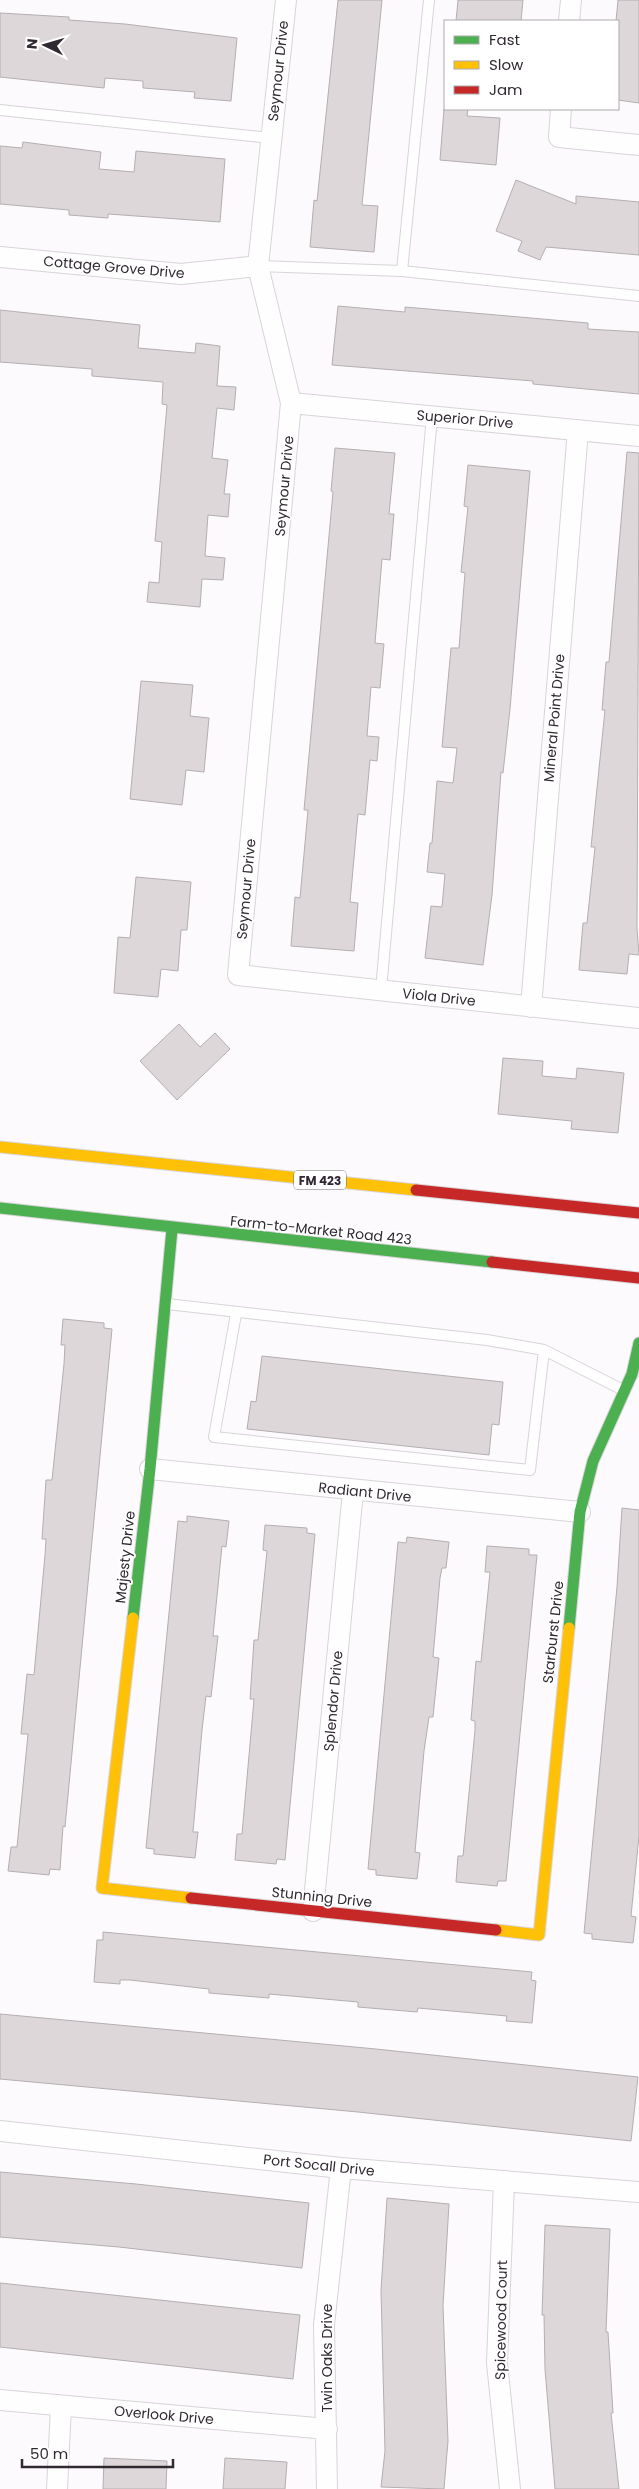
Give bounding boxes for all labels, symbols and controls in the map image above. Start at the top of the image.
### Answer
street label: Seymour Drive [263,19,293,122]
north arrow [20,20,70,70]
legend [444,20,619,110]
text: Fast [489,29,520,50]
text: N [22,38,42,50]
text: Slow [489,54,524,75]
text: Jam [489,79,523,100]
street label: Cottage Grove Drive [43,251,186,283]
street label: Superior Drive [416,405,515,433]
street label: Seymour Drive [270,434,298,537]
street label: Mineral Point Drive [538,653,570,783]
street label: Seymour Drive [232,837,260,940]
street label: Viola Drive [401,983,477,1011]
road number: FM 423 [294,1170,346,1190]
street label: Farm-to-Market Road 423 [229,1211,413,1249]
street label: Radiant Drive [318,1477,413,1507]
street label: Majesty Drive [110,1509,140,1604]
street label: Starburst Drive [538,1579,568,1684]
street label: Splendor Drive [319,1649,347,1752]
street label: Stunning Drive [271,1882,374,1912]
street label: Port Socall Drive [262,2149,376,2181]
street label: Spicewood Court [490,2260,512,2380]
street label: Twin Oaks Drive [317,2303,337,2413]
street label: Overlook Drive [113,2401,215,2429]
scale bar [22,2436,174,2468]
text: 50 m [30,2443,68,2464]

